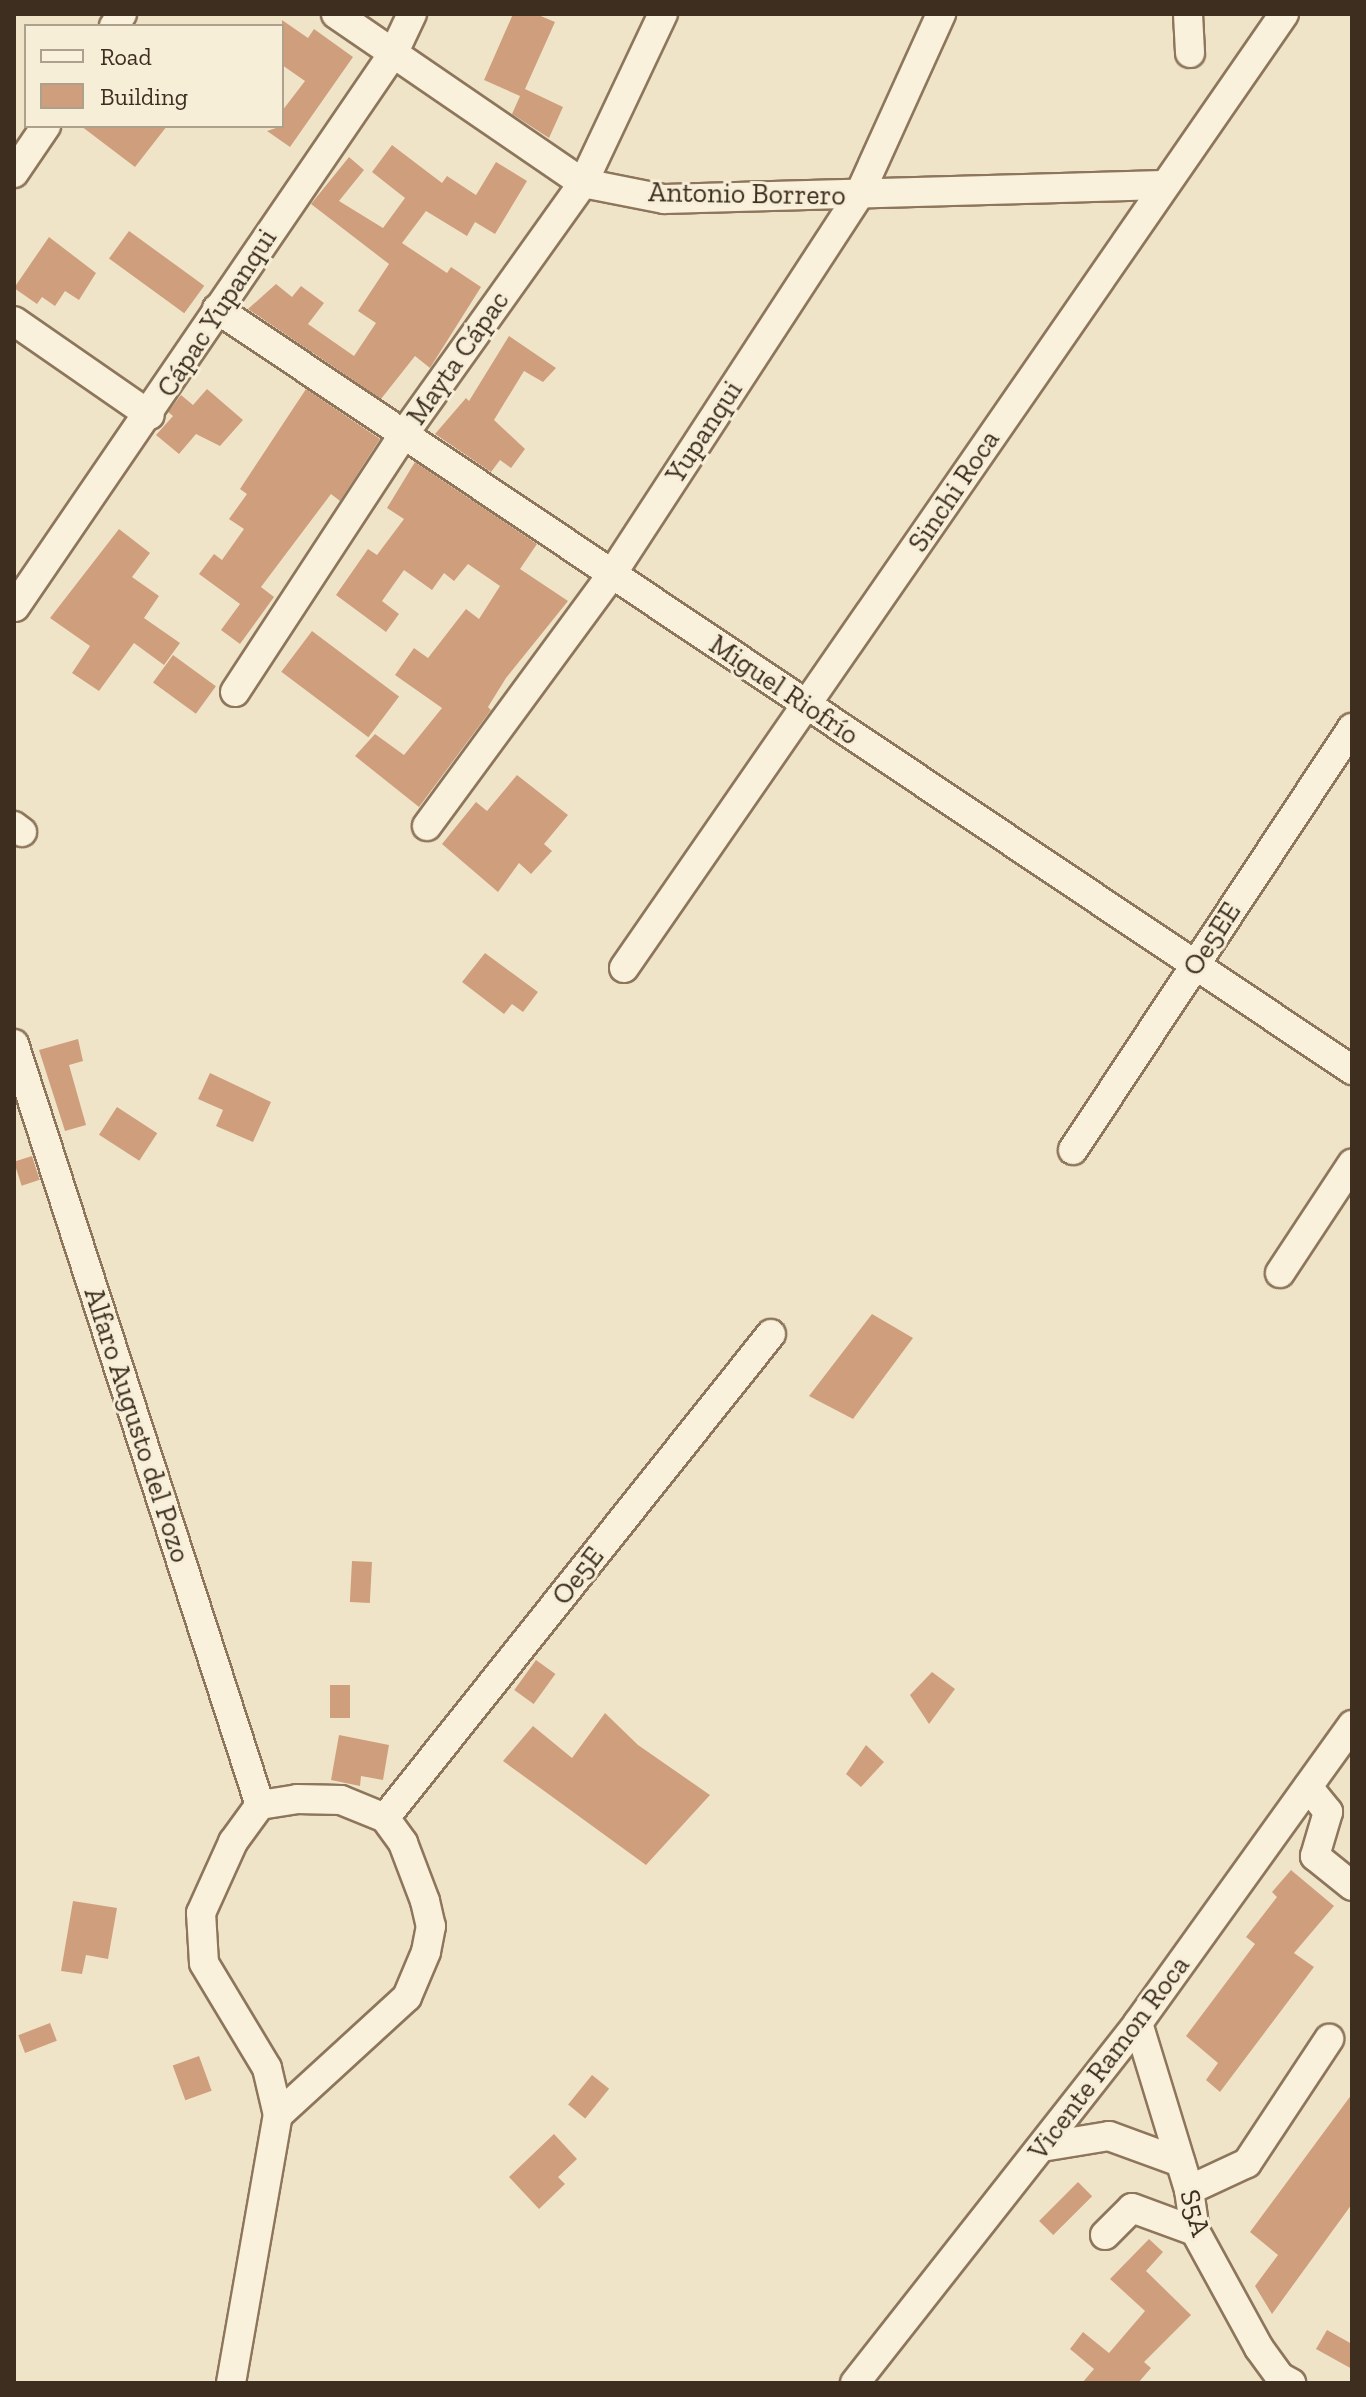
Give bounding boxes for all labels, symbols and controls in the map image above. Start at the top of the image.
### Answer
legend [24,24,284,128]
text: Road [100,42,152,71]
text: Building [100,82,188,111]
street label: Antonio Borrero [648,175,846,213]
street label: Cápac Yupanqui [150,222,284,404]
street label: Mayta Cápac [400,285,516,431]
street label: Yupanqui [659,375,749,489]
street label: Sinchi Roca [901,424,1007,558]
street label: Miguel Riofrío [703,628,865,752]
street label: Oe5EE [1176,896,1248,982]
street label: Alfaro Augusto del Pozo [77,1283,197,1567]
street label: Oe5E [545,1540,611,1612]
street label: Vicente Ramon Roca [1021,1949,1197,2167]
street label: S5A [1172,2186,1218,2240]

